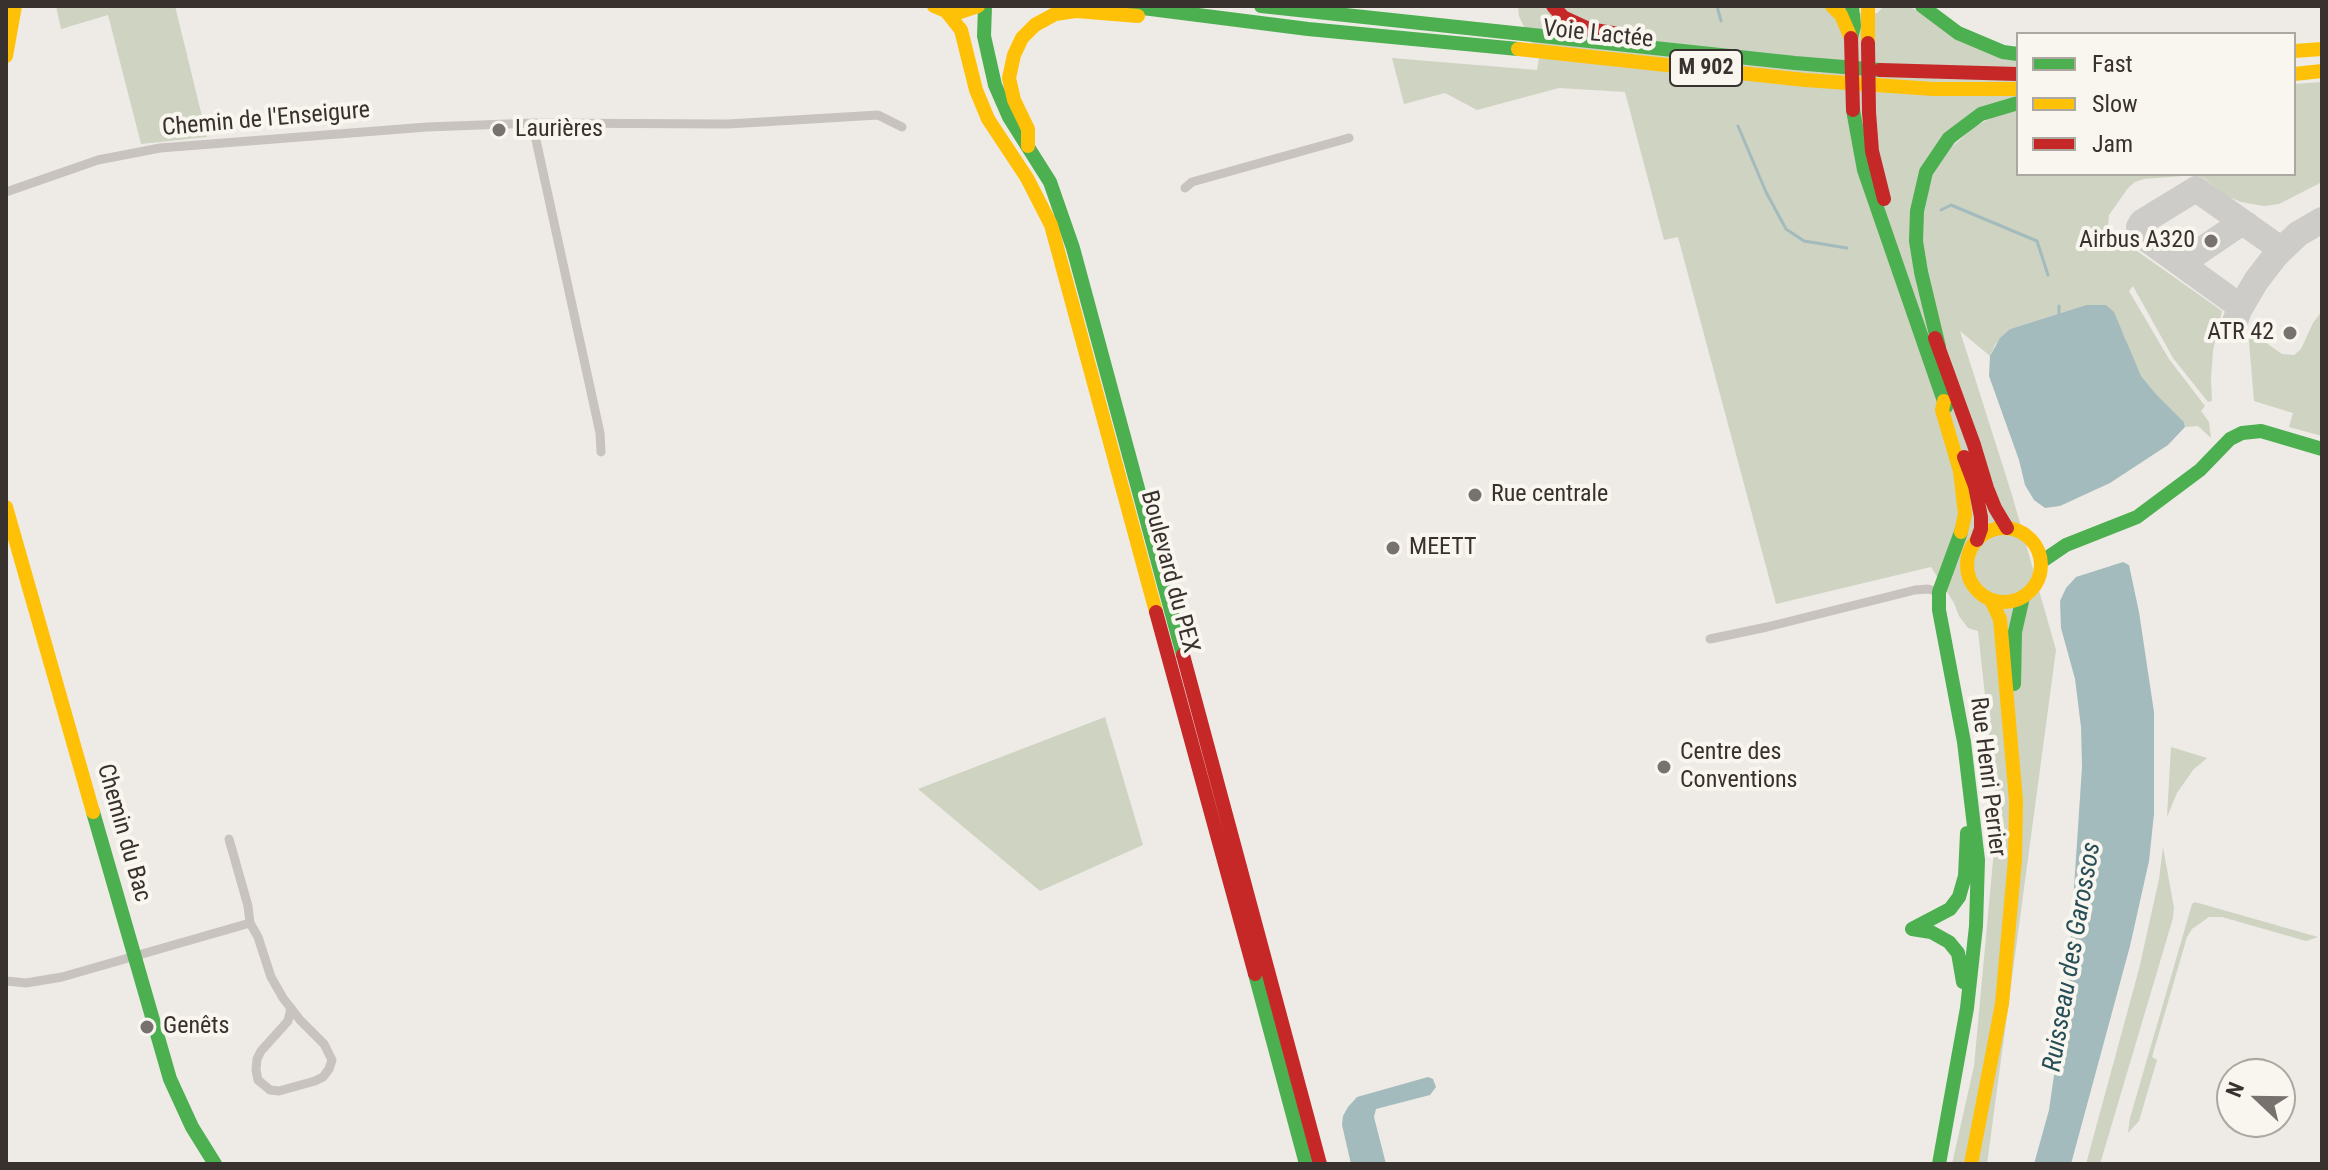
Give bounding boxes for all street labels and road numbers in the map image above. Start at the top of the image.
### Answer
street label: Voie Lactée [1541,15,1655,55]
road number: M 902 [1670,50,1742,86]
street label: Chemin de l'Enseigure [161,97,371,143]
street label: Boulevard du PEX [1133,488,1205,656]
street label: Rue Henri Perrier [1963,696,2011,858]
street label: Chemin du Bac [90,761,156,905]

